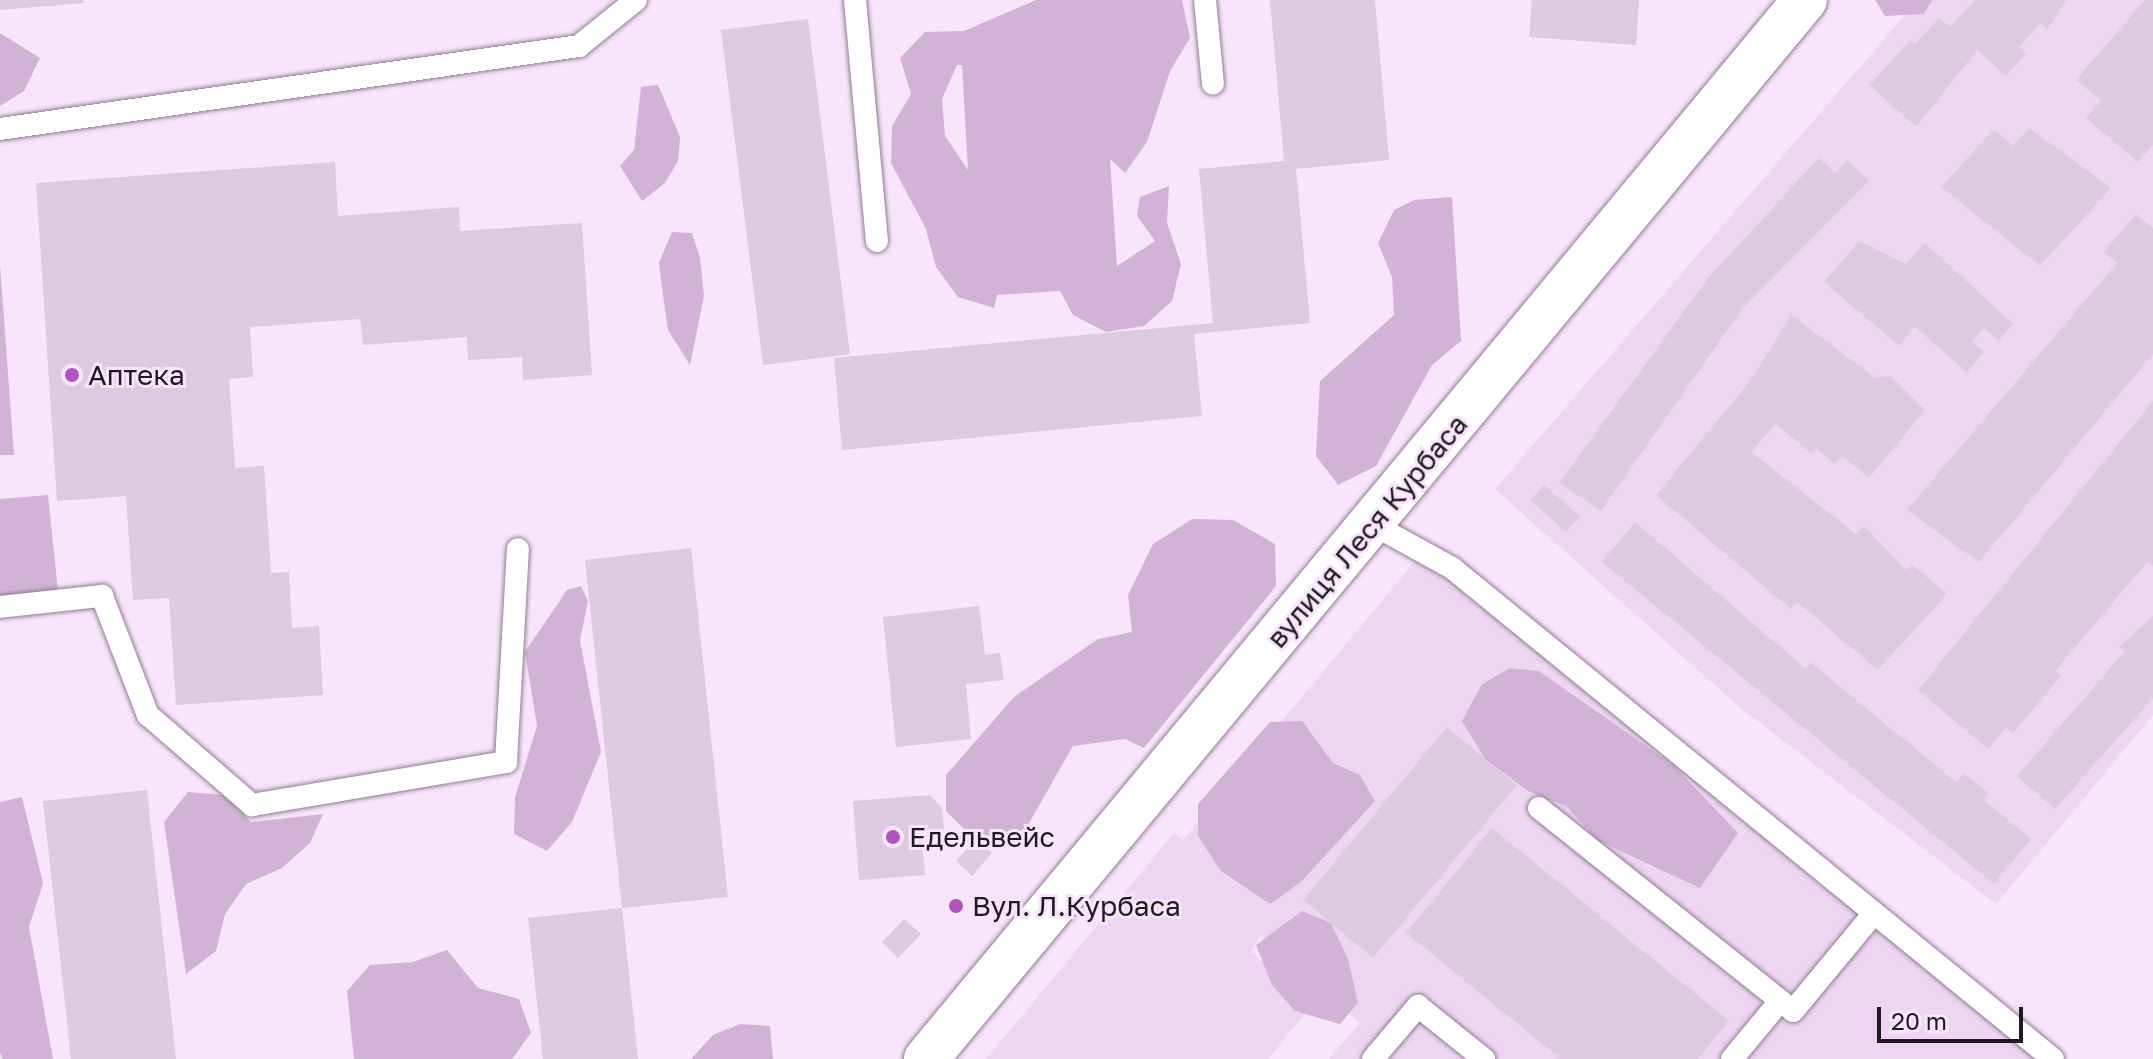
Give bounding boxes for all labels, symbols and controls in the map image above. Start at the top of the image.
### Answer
place label: Аптека [88,358,185,392]
marker: Аптека [63,366,81,384]
street label: вулиця Леся Курбаса [1260,408,1474,654]
place label: Едельвейс [909,820,1055,854]
marker: Едельвейс [884,828,902,846]
place label: Вул. Л.Курбаса [972,889,1181,923]
marker: Вул. Л.Курбаса [947,897,965,915]
scale bar [1881,991,2027,1041]
text: 20 m [1891,1006,1947,1035]

